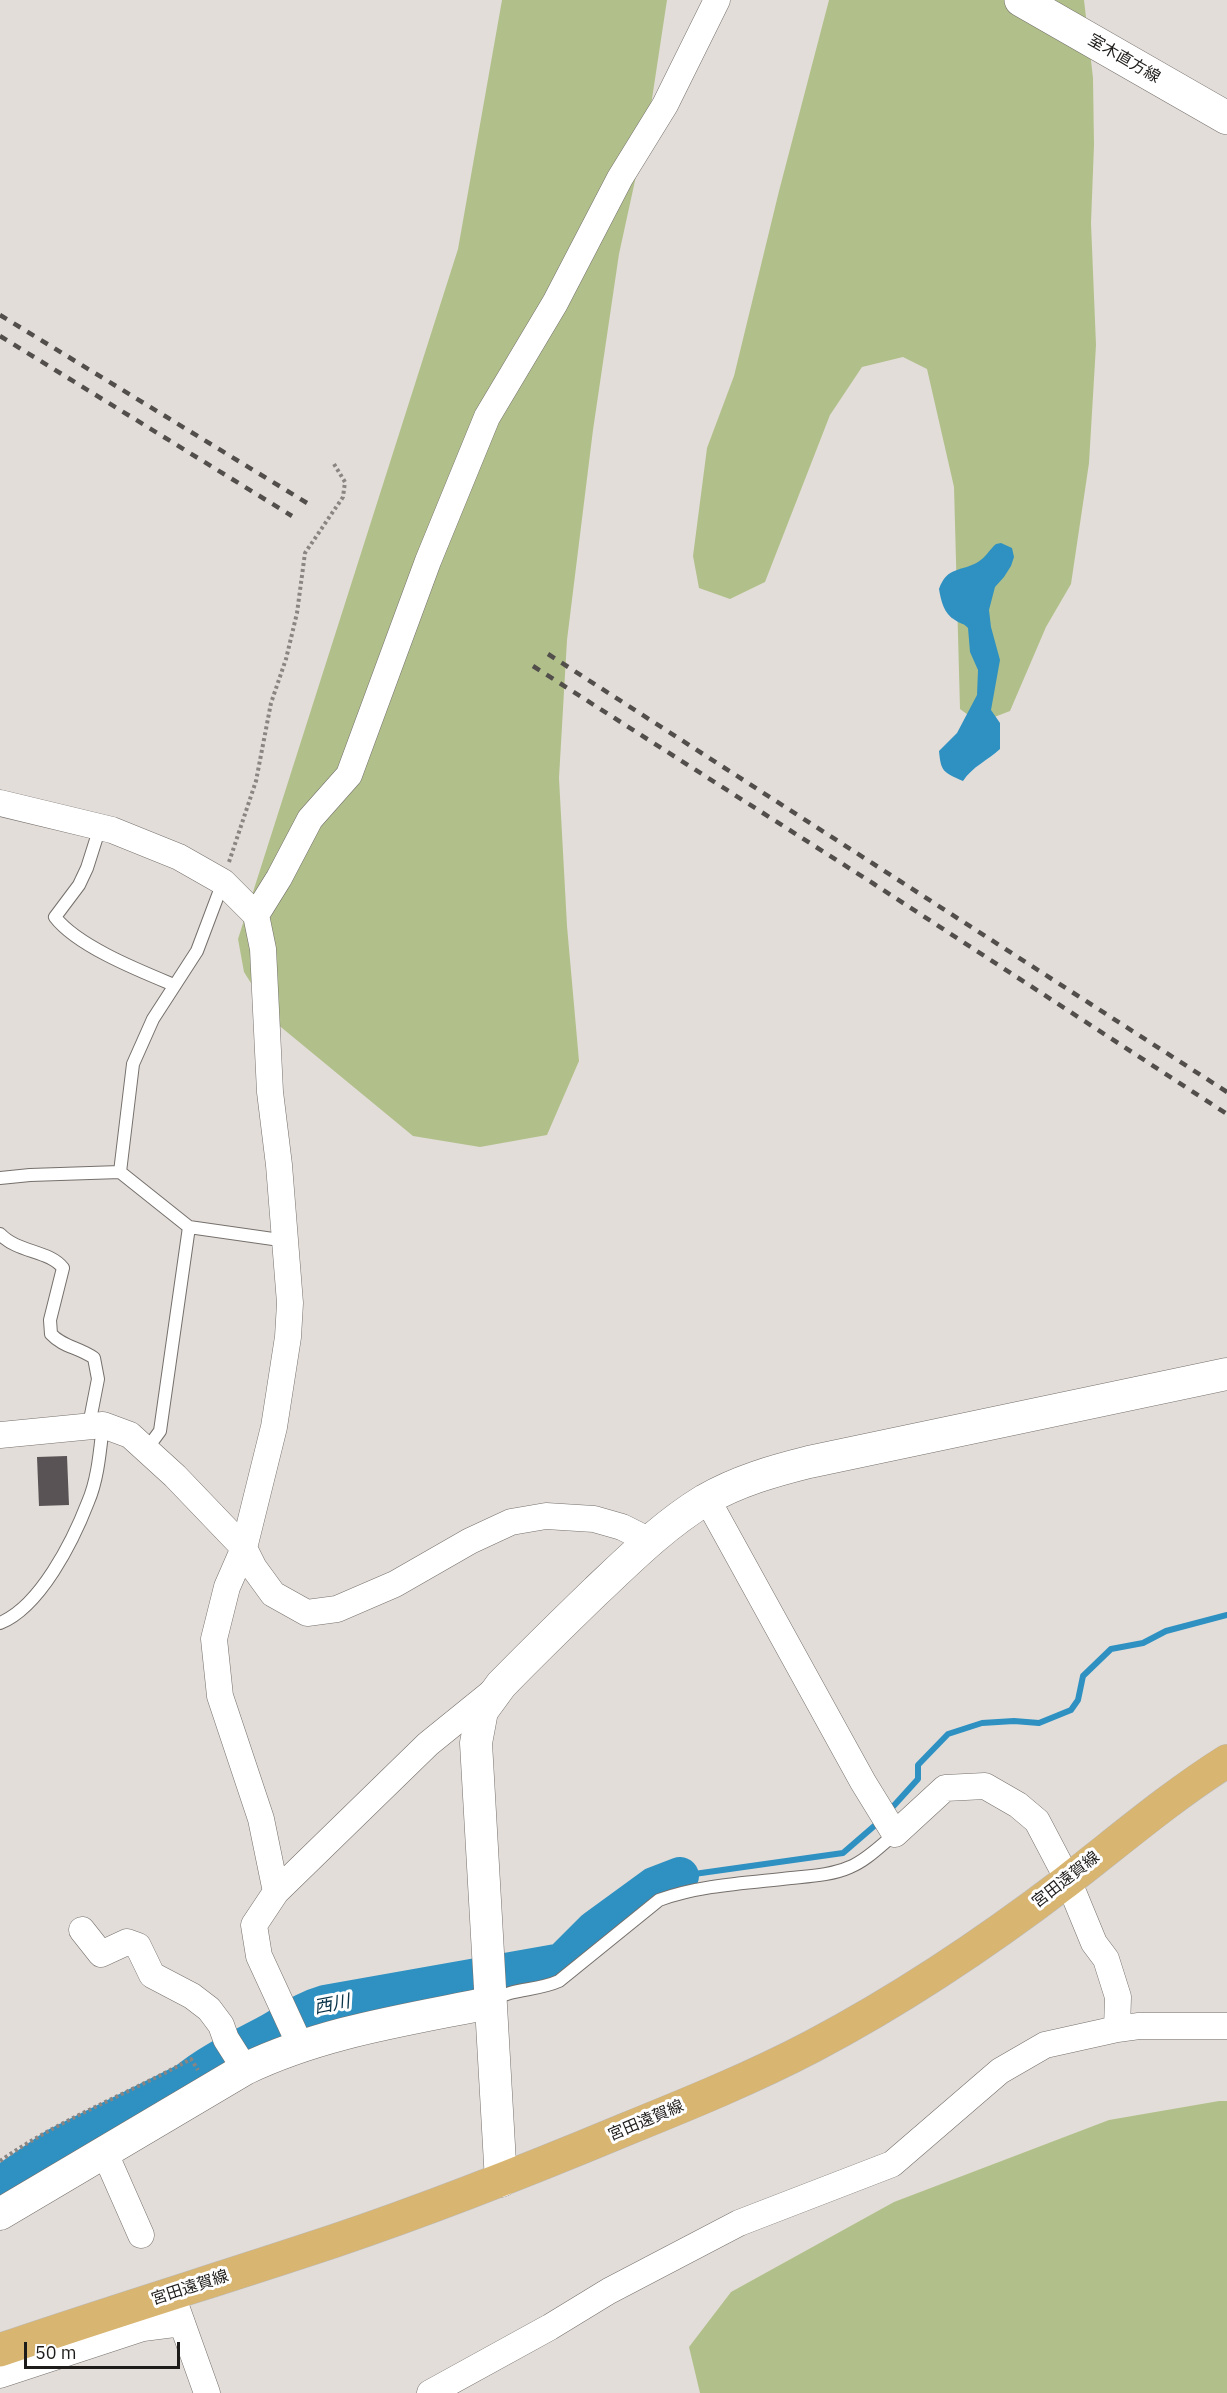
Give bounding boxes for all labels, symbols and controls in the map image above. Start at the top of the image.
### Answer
street label: 室木直方線 [1085,31,1163,87]
street label: 宮田遠賀線 [1029,1848,1103,1912]
water label: 西川 [312,1991,352,2019]
street label: 宮田遠賀線 [605,2097,687,2145]
street label: 宮田遠賀線 [149,2267,231,2309]
scale bar [27,2330,183,2368]
text: 50 m [35,2341,77,2364]

